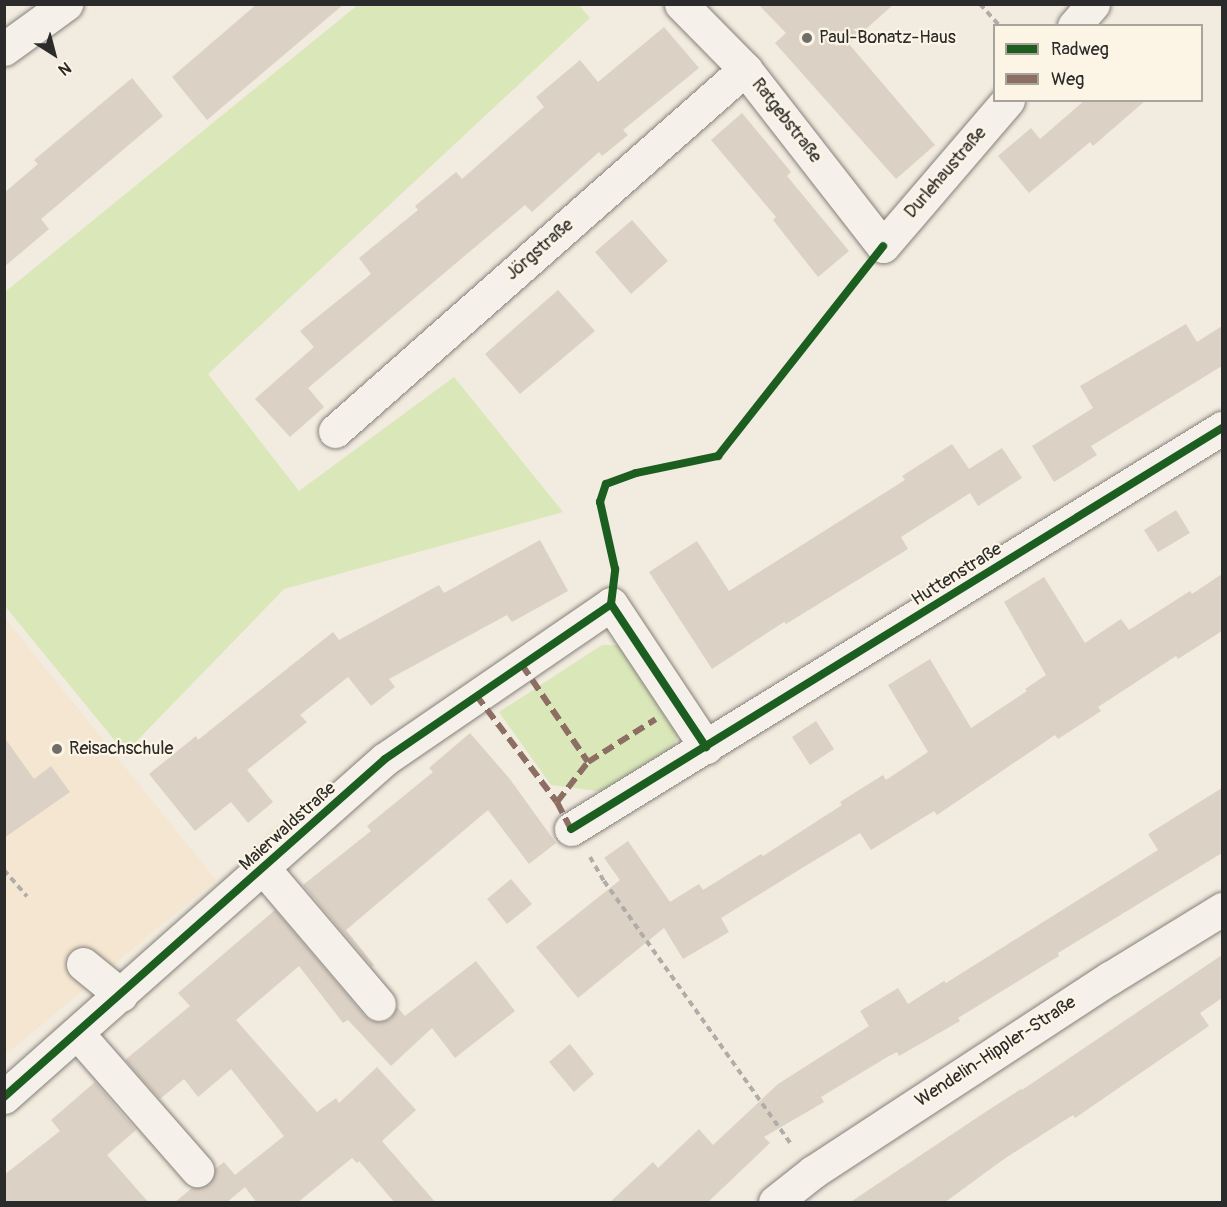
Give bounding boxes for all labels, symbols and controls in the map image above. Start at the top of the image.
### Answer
north arrow [24,24,84,84]
legend [993,24,1203,102]
place label: Paul-Bonatz-Haus [819,27,956,49]
marker: Paul-Bonatz-Haus [800,31,814,45]
text: Radweg [1051,38,1109,61]
text: N [54,57,75,80]
text: Weg [1051,68,1084,91]
street label: Ratgebstraße [746,75,826,167]
street label: Durlehaustraße [900,123,992,223]
street label: Jörgstraße [502,215,578,285]
street label: Huttenstraße [908,539,1006,611]
place label: Reisachschule [69,738,173,760]
marker: Reisachschule [50,742,64,756]
street label: Maierwaldstraße [235,778,341,876]
street label: Wendelin-Hippler-Straße [912,992,1080,1112]

